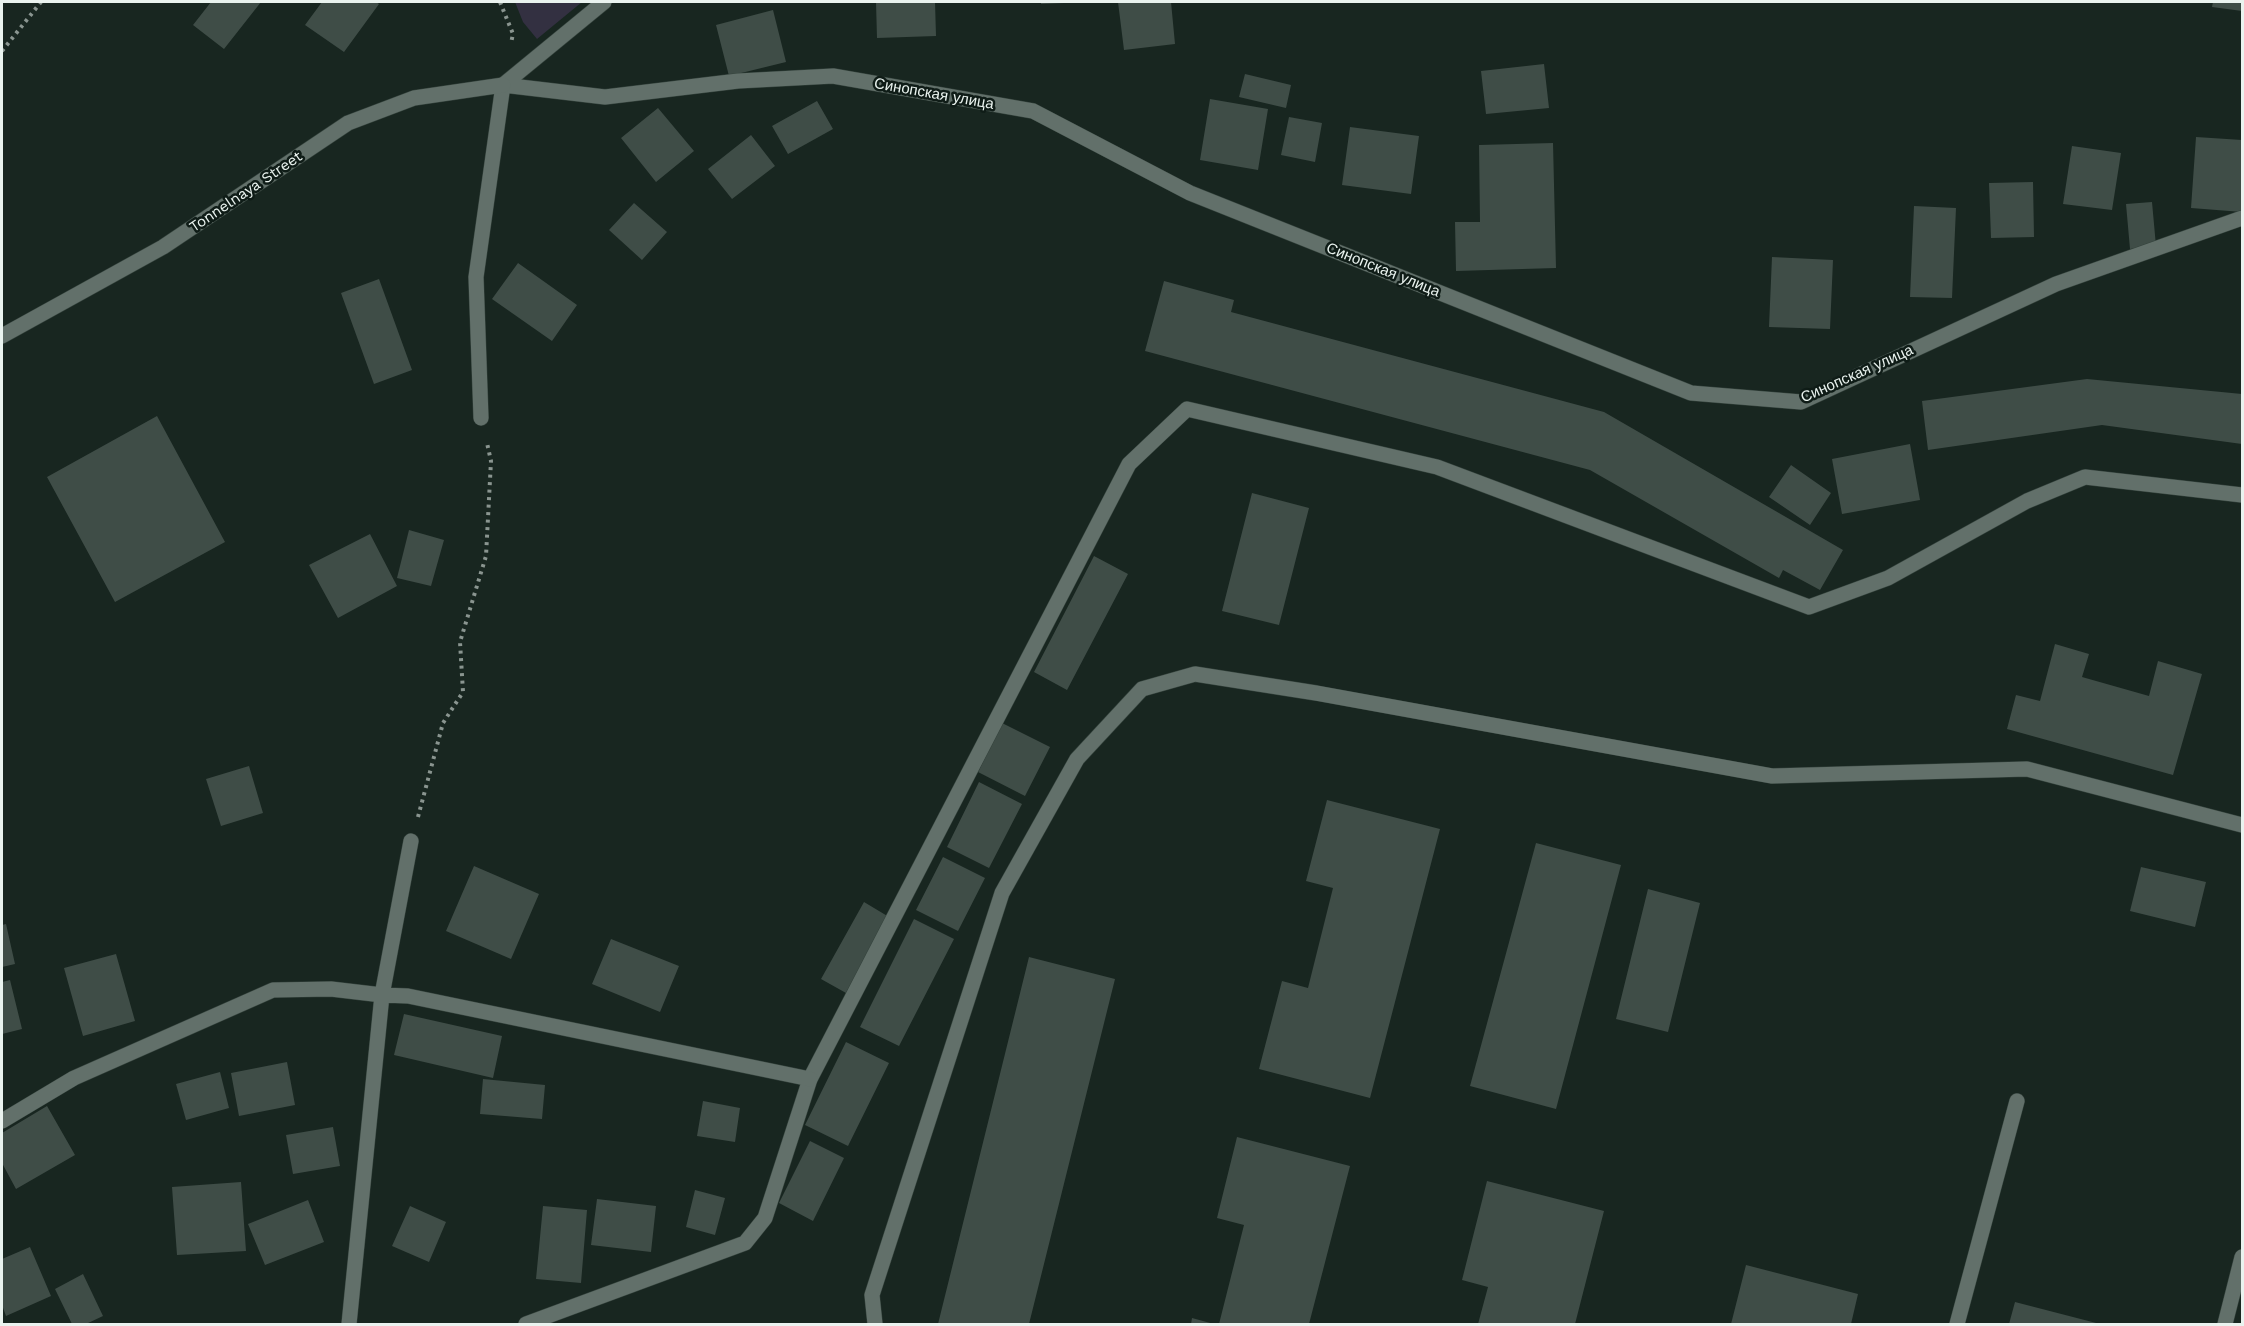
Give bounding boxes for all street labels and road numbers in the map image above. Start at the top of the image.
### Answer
street label: Синопская улица [873,75,995,113]
street label: Tonnelnaya Street [186,148,306,236]
street label: Синопская улица [1323,239,1443,301]
street label: Синопская улица [1798,341,1916,407]

